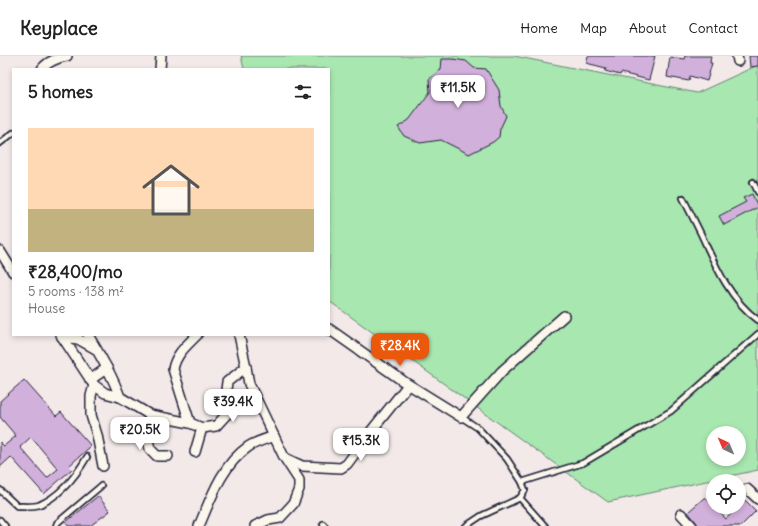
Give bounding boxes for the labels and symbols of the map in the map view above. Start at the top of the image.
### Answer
pin: ₹11.5K [425,75,491,109]
pin: ₹28.4K [367,333,433,367]
pin: ₹39.4K [200,389,266,423]
pin: ₹20.5K [107,417,173,451]
north arrow [706,426,746,466]
pin: ₹15.3K [328,428,394,462]

